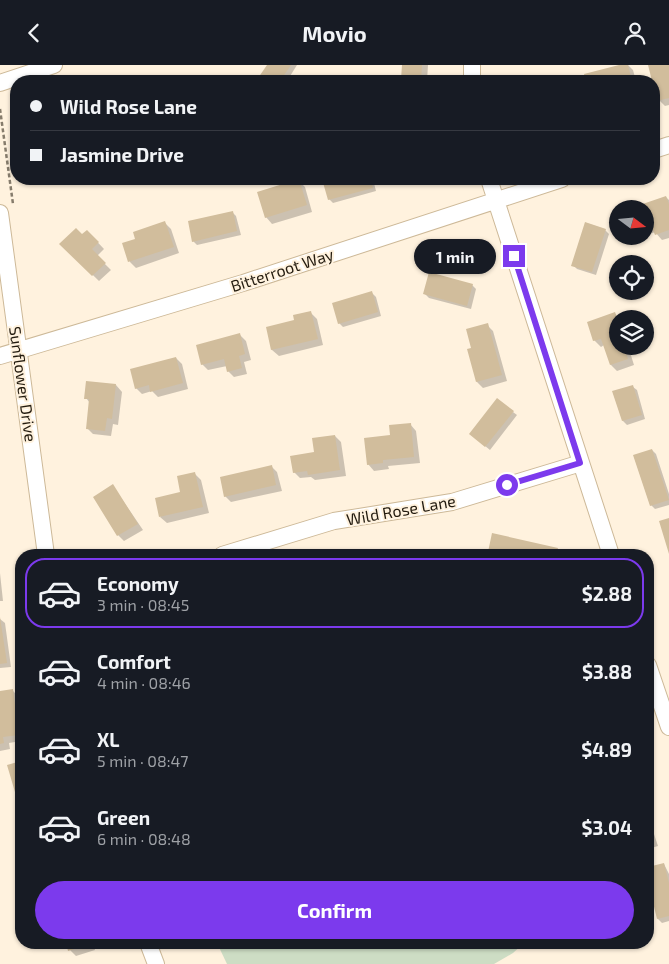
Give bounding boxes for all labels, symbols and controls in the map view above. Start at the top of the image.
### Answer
icon: back [20,19,48,47]
icon: person [621,19,649,47]
text: Movio [302,20,367,46]
text: Wild Rose Lane [60,95,197,118]
text: Jasmine Drive [60,143,184,166]
north arrow [609,200,654,245]
map controls [609,200,654,355]
callout: 1 min [414,239,496,273]
street label: Bitterroot Way [228,244,336,295]
route end [503,245,525,267]
text: 1 min [436,247,474,266]
button: locate [609,255,654,300]
button: layers [609,310,654,355]
street label: Sunflower Drive [6,325,41,443]
route start [496,474,518,496]
street label: Wild Rose Lane [345,491,457,528]
icon: car [37,571,82,616]
text: Economy [97,572,179,595]
text: $2.88 [582,582,632,605]
text: 3 min · 08:45 [97,595,189,614]
icon: car [37,649,82,694]
text: Comfort [97,650,171,673]
text: $3.88 [582,660,632,683]
text: 4 min · 08:46 [97,673,191,692]
icon: car [37,727,82,772]
text: XL [97,728,119,751]
text: $4.89 [581,738,632,761]
text: 5 min · 08:47 [97,751,189,770]
icon: car [37,805,82,850]
text: Green [97,806,150,829]
text: $3.04 [581,816,632,839]
text: 6 min · 08:48 [97,829,191,848]
button: Confirm [35,881,634,939]

